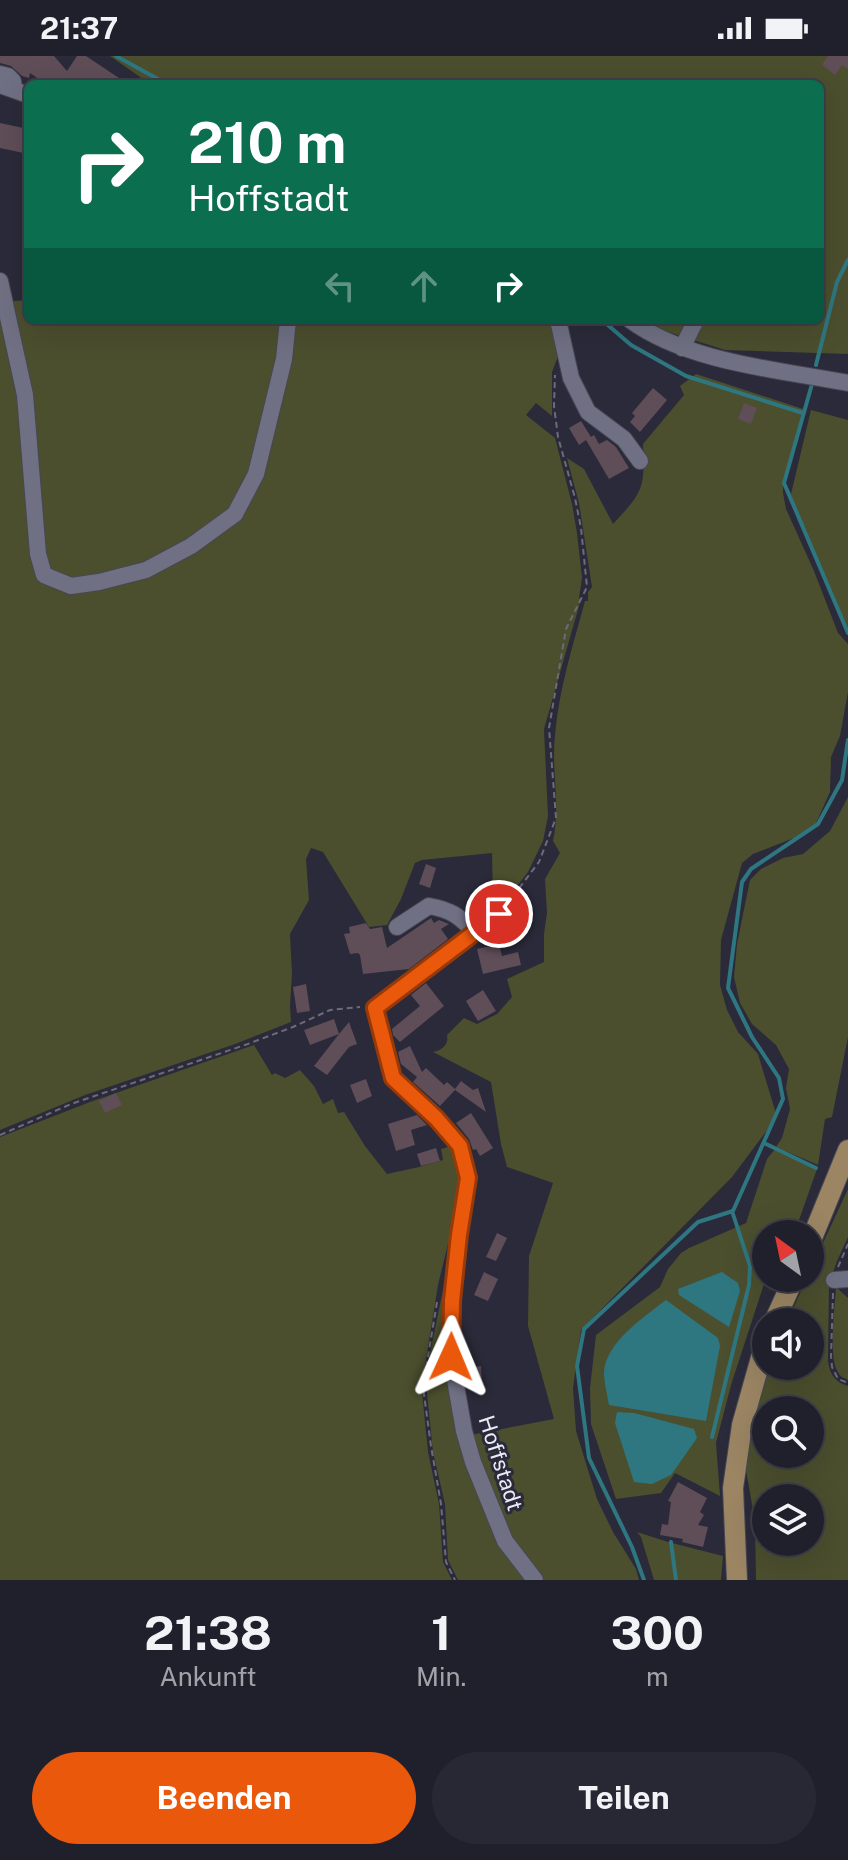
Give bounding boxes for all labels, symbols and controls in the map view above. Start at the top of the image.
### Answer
text: 21:37 [40,10,118,46]
text: 210 m [188,110,346,176]
icon: right [56,112,160,216]
text: Hoffstadt [188,177,349,219]
icon: left [318,264,362,308]
icon: ahead [402,264,446,308]
icon: right [486,264,530,308]
pin [465,880,533,948]
icon: arrive [477,892,521,936]
north arrow [752,1220,824,1292]
map controls [752,1220,824,1556]
button: sound [752,1308,824,1380]
position arrow [409,1315,493,1399]
button: search [752,1396,824,1468]
street label: Hoffstadt [473,1412,529,1514]
button: layers [752,1484,824,1556]
text: 21:38 [144,1604,272,1661]
text: 1 [431,1604,452,1661]
text: 300 [610,1604,704,1661]
text: Ankunft [159,1661,257,1692]
text: Min. [416,1661,466,1692]
text: m [646,1661,668,1692]
button: Beenden [32,1752,416,1844]
button: Teilen [432,1752,816,1844]

